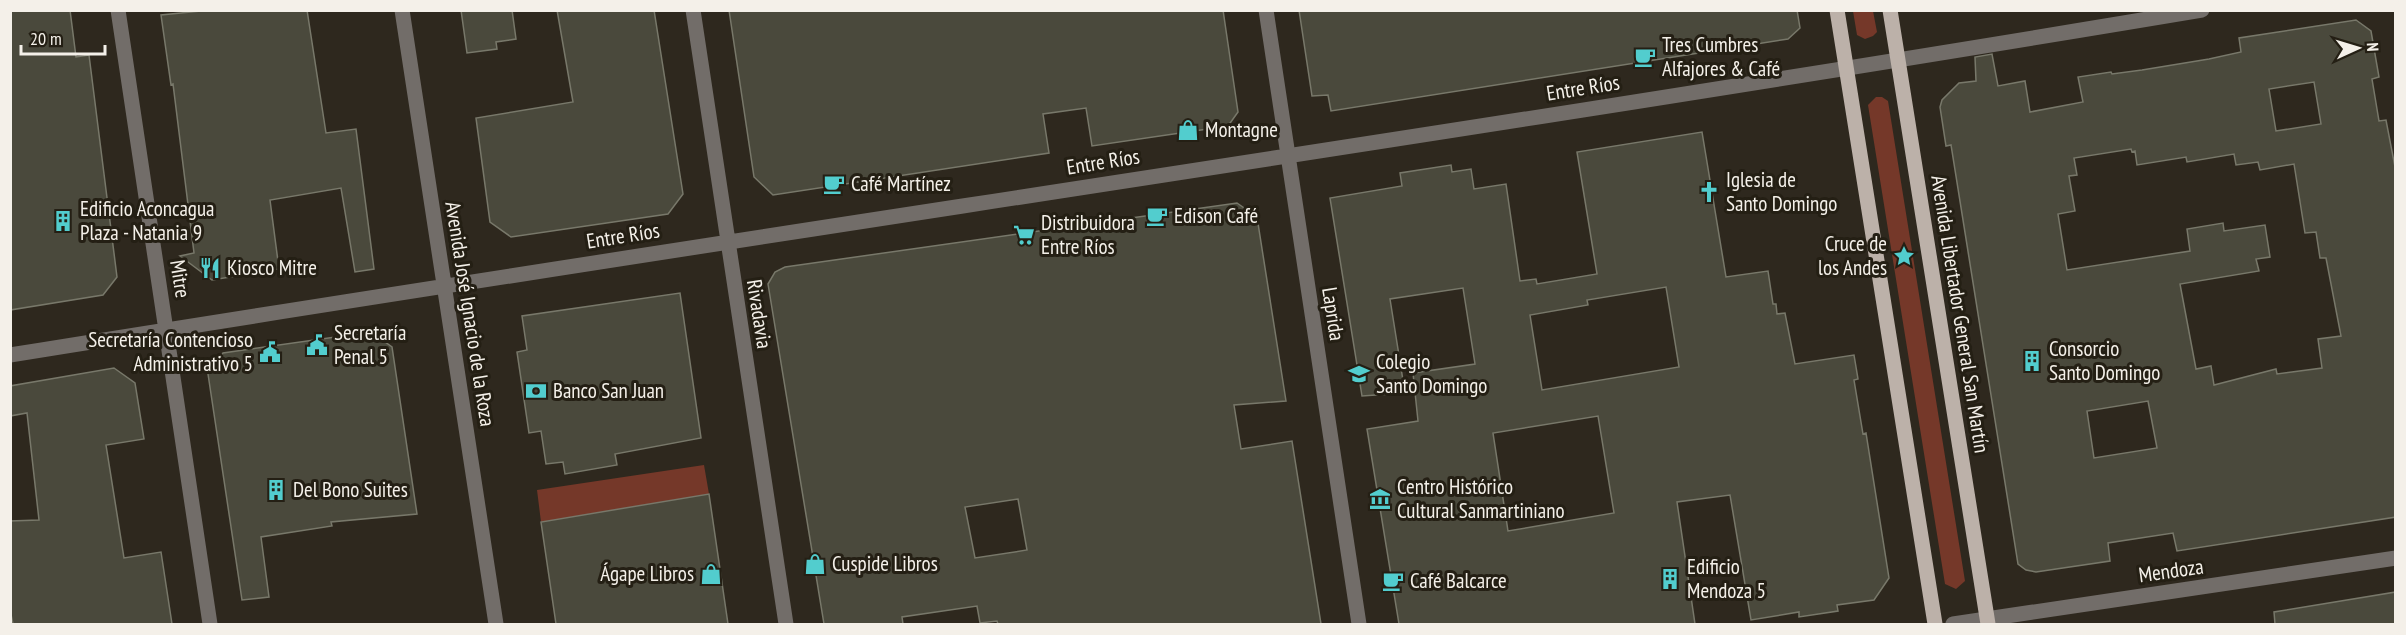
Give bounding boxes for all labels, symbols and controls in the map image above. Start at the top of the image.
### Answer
scale bar [21,18,105,56]
north arrow [2328,18,2388,78]
text: 20 m [30,27,62,50]
place label: Tres Cumbres Alfajores & Café [1662,31,1780,82]
text: N [2363,42,2383,52]
cafe icon: Tres Cumbres Alfajores & Café [1633,45,1657,69]
street label: Entre Ríos [1544,68,1621,107]
place label: Montagne [1205,116,1278,143]
shop icon: Montagne [1176,118,1200,142]
street label: Entre Ríos [1064,142,1141,181]
place label: Iglesia de Santo Domingo [1726,166,1837,217]
place label: Café Martínez [851,170,951,197]
cafe icon: Café Martínez [822,172,846,196]
street label: Avenida Libertador General San Martín [1925,173,1996,455]
church icon: Iglesia de Santo Domingo [1697,180,1721,204]
place label: Edificio Aconcagua Plaza - Natania 9 [80,195,214,246]
street label: Avenida José Ignacio de la Roza [439,200,502,428]
place label: Edison Café [1174,202,1258,229]
cafe icon: Edison Café [1145,204,1169,228]
building icon: Edificio Aconcagua Plaza - Natania 9 [51,209,75,233]
place label: Distribuidora Entre Ríos [1041,209,1135,260]
street label: Entre Ríos [584,216,661,255]
supermarket icon: Distribuidora Entre Ríos [1012,223,1036,247]
place label: Cruce de los Andes [1818,230,1887,281]
place icon: Cruce de los Andes [1892,244,1916,268]
place label: Kiosco Mitre [227,254,317,281]
restaurant icon: Kiosco Mitre [198,256,222,280]
street label: Mitre [164,258,197,300]
street label: Rivadavia [741,277,778,351]
street label: Laprida [1316,285,1351,343]
place label: Secretaría Penal 5 [334,319,406,370]
place label: Secretaría Contencioso Administrativo 5 [88,326,253,377]
public building icon: Secretaría Penal 5 [305,333,329,357]
place label: Consorcio Santo Domingo [2049,335,2160,386]
public building icon: Secretaría Contencioso Administrativo 5 [258,340,282,364]
place label: Colegio Santo Domingo [1376,348,1487,399]
building icon: Consorcio Santo Domingo [2020,349,2044,373]
school or university icon: Colegio Santo Domingo [1347,362,1371,386]
place label: Banco San Juan [553,377,664,404]
bank icon: Banco San Juan [524,379,548,403]
place label: Centro Histórico Cultural Sanmartiniano [1397,473,1564,524]
place label: Del Bono Suites [293,476,408,503]
building icon: Del Bono Suites [264,478,288,502]
museum icon: Centro Histórico Cultural Sanmartiniano [1368,487,1392,511]
place label: Cuspide Libros [832,550,938,577]
shop icon: Cuspide Libros [803,552,827,576]
place label: Edificio Mendoza 5 [1687,553,1766,604]
street label: Mendoza [2137,553,2205,588]
place label: Ágape Libros [600,560,694,587]
shop icon: Ágape Libros [699,562,723,586]
place label: Café Balcarce [1410,567,1507,594]
building icon: Edificio Mendoza 5 [1658,567,1682,591]
cafe icon: Café Balcarce [1381,569,1405,593]

